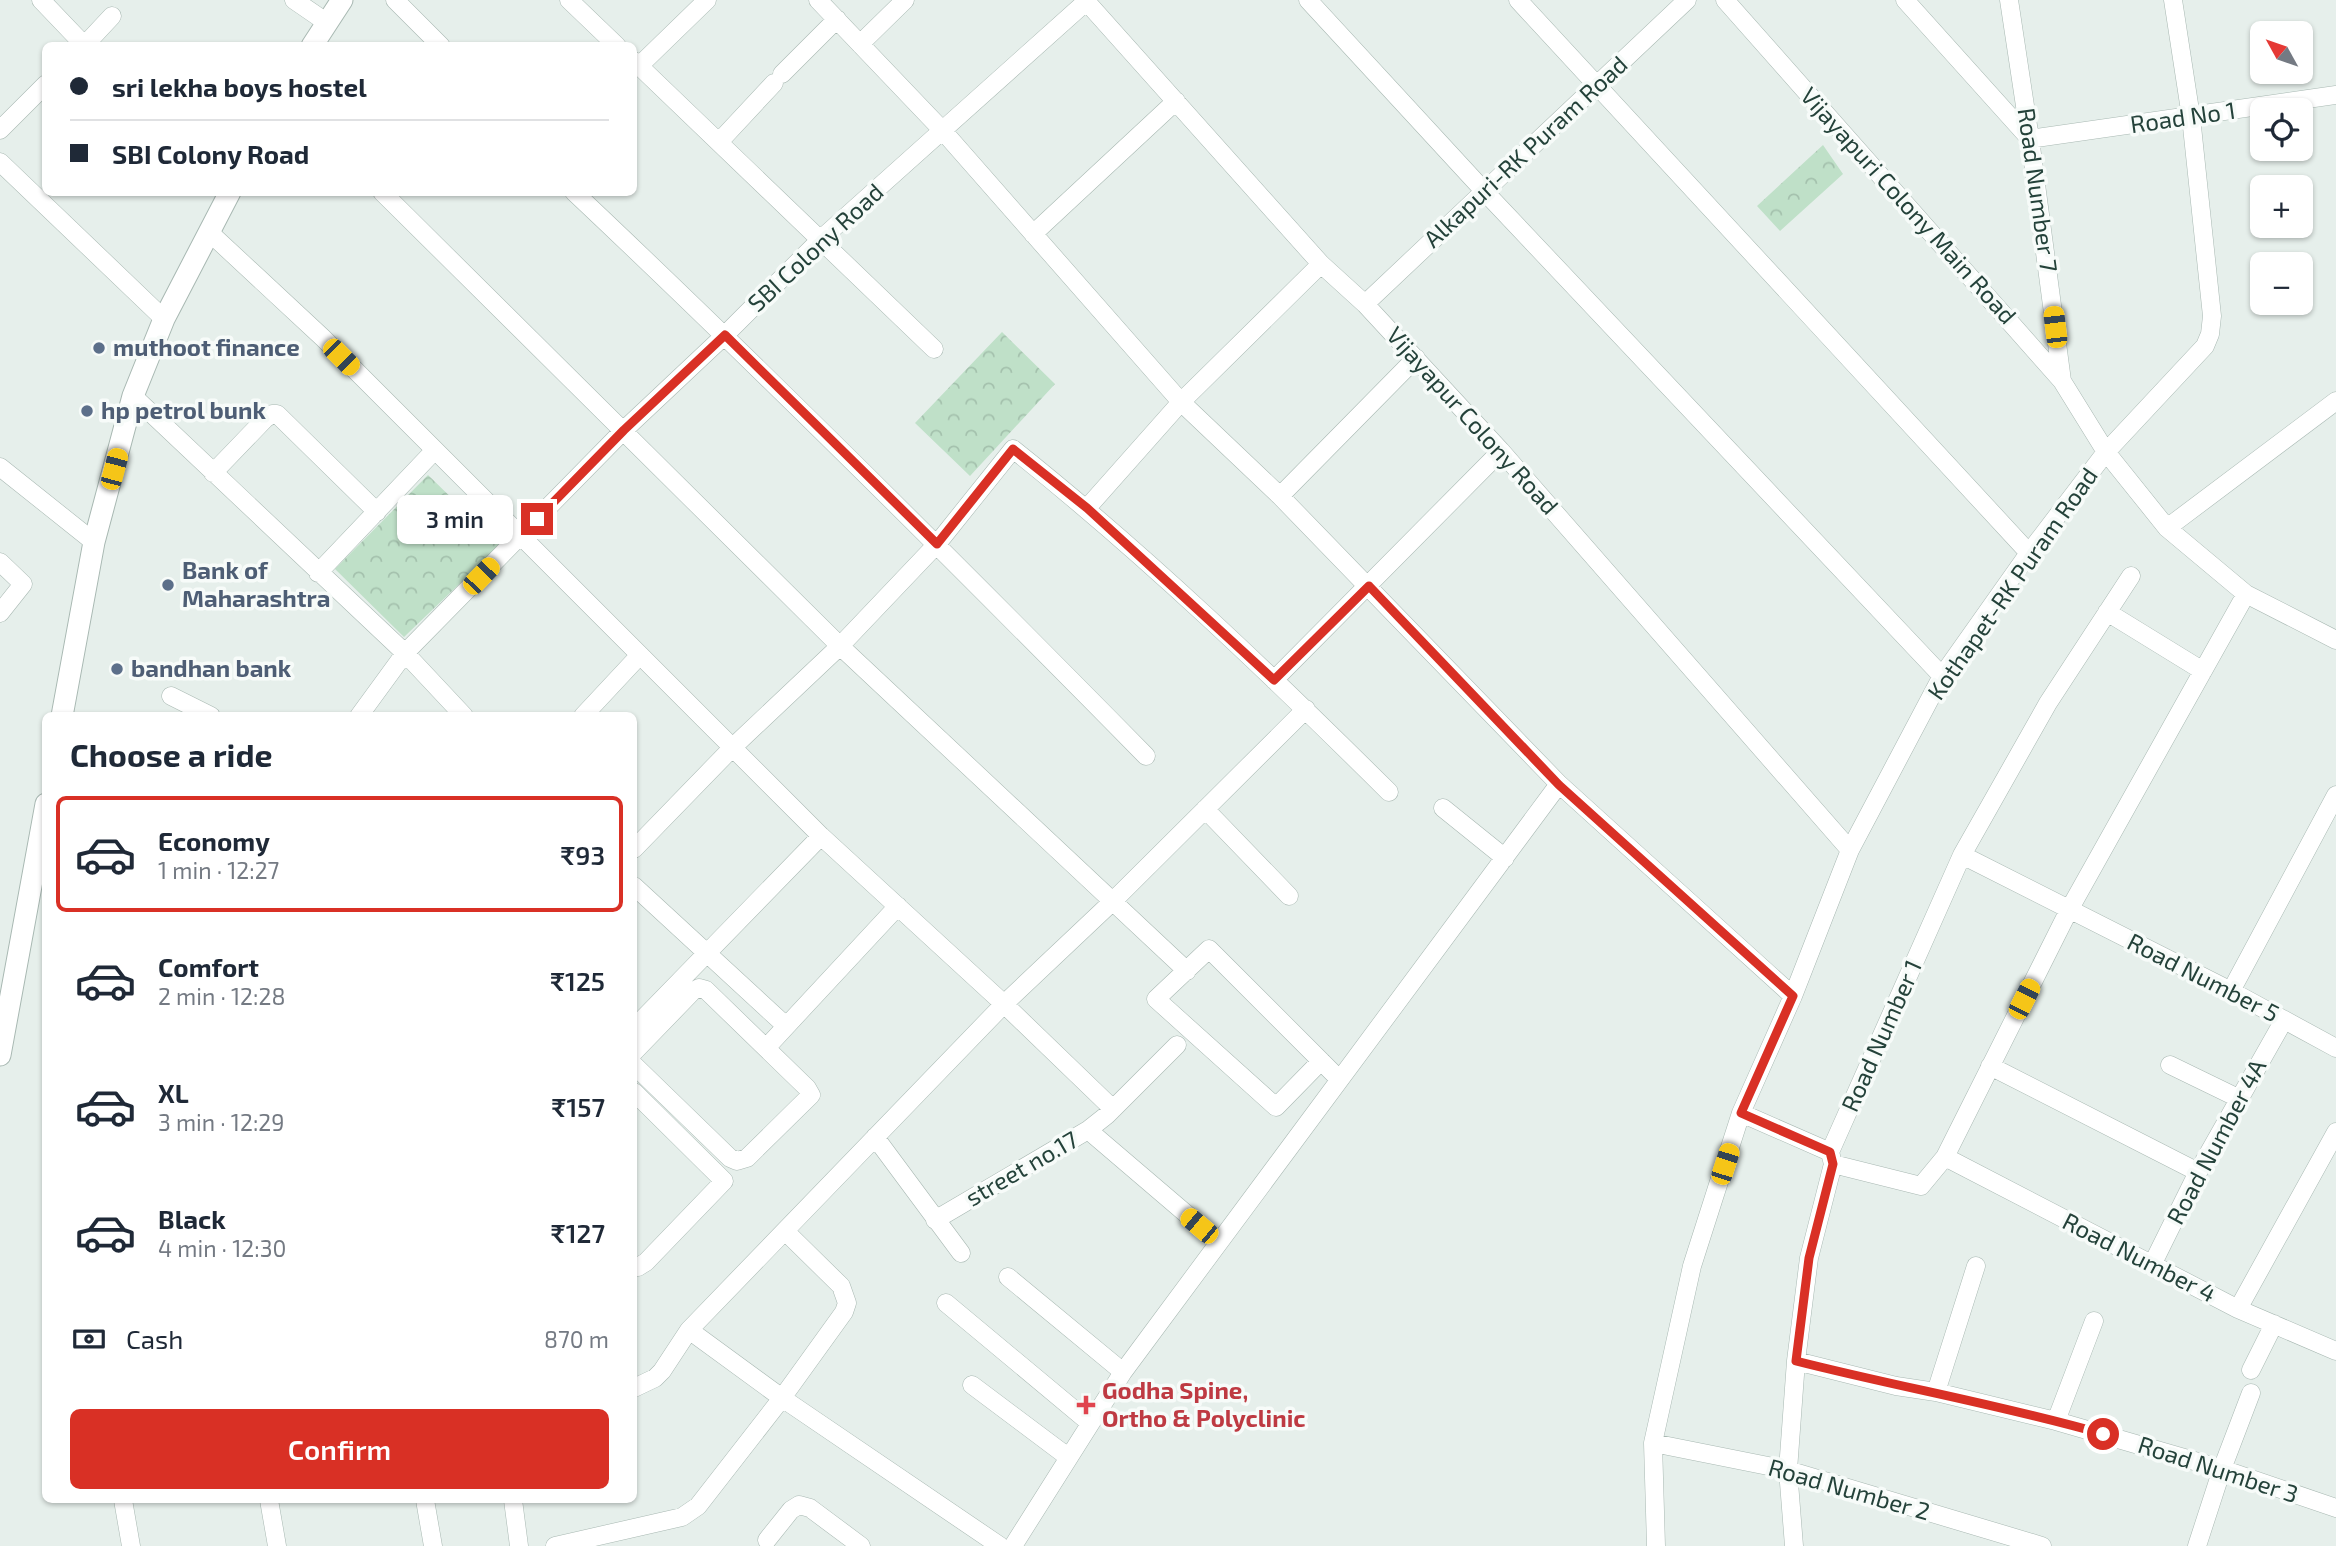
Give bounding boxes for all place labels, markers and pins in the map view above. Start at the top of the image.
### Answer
place label: muthoot finance [113,332,300,361]
marker: muthoot finance [91,340,107,356]
place label: hp petrol bunk [101,395,266,424]
marker: hp petrol bunk [79,403,95,419]
place label: Bank of Maharashtra [182,555,330,612]
marker: Bank of Maharashtra [160,577,176,593]
place label: bandhan bank [131,653,292,682]
marker: bandhan bank [109,661,125,677]
place label: Godha Spine, Ortho & Polyclinic [1102,1375,1305,1432]
marker: Godha Spine, Ortho & Polyclinic [1076,1395,1096,1415]

